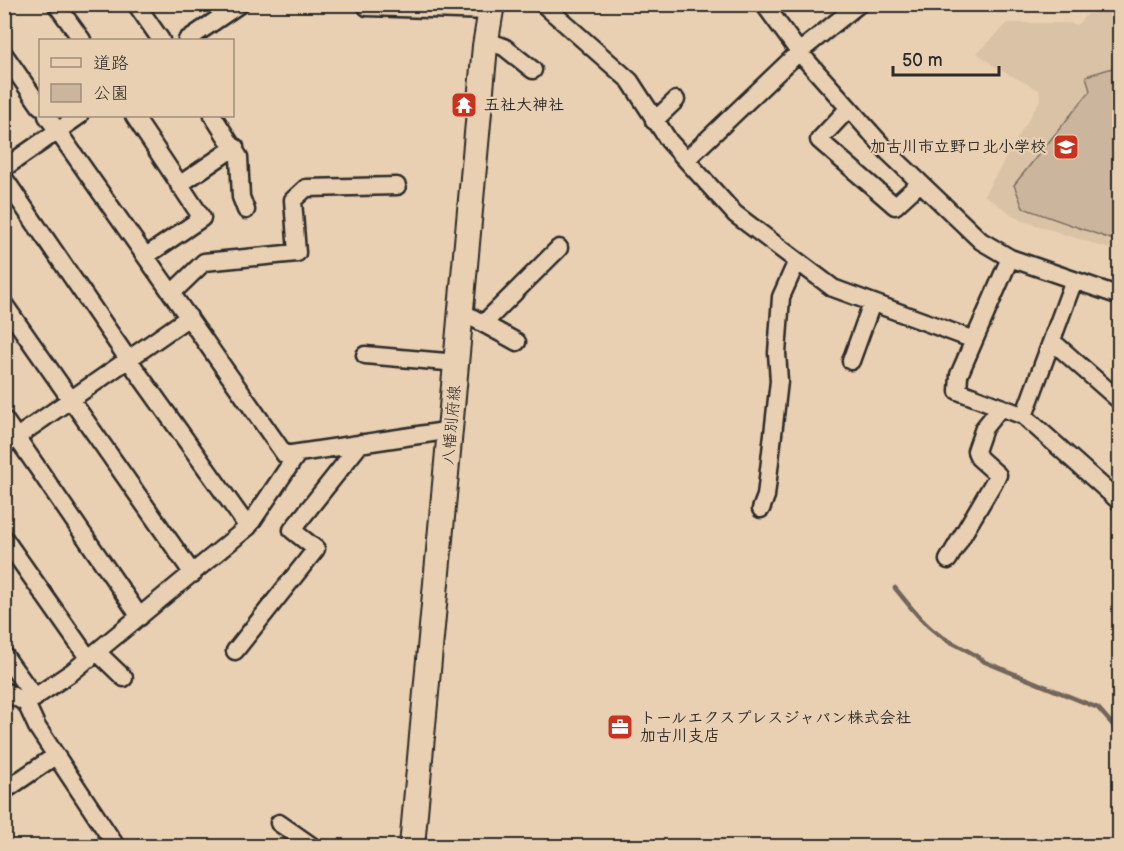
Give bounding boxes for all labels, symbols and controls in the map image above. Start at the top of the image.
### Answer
legend [39,39,234,117]
scale bar [893,39,1000,77]
text: 50 m [902,50,943,71]
text: 道路 [93,53,129,74]
text: 公園 [93,83,129,104]
temple icon: 五社大神社 [449,90,479,120]
place label: 五社大神社 [484,96,564,115]
school or university icon: 加古川市立野口北小学校 [1051,132,1081,162]
place label: 加古川市立野口北小学校 [870,138,1046,157]
street label: 八幡別府線 [439,384,465,466]
place label: トールエクスプレスジャパン株式会社 加古川支店 [640,709,911,746]
office icon: トールエクスプレスジャパン株式会社 加古川支店 [605,712,635,742]

